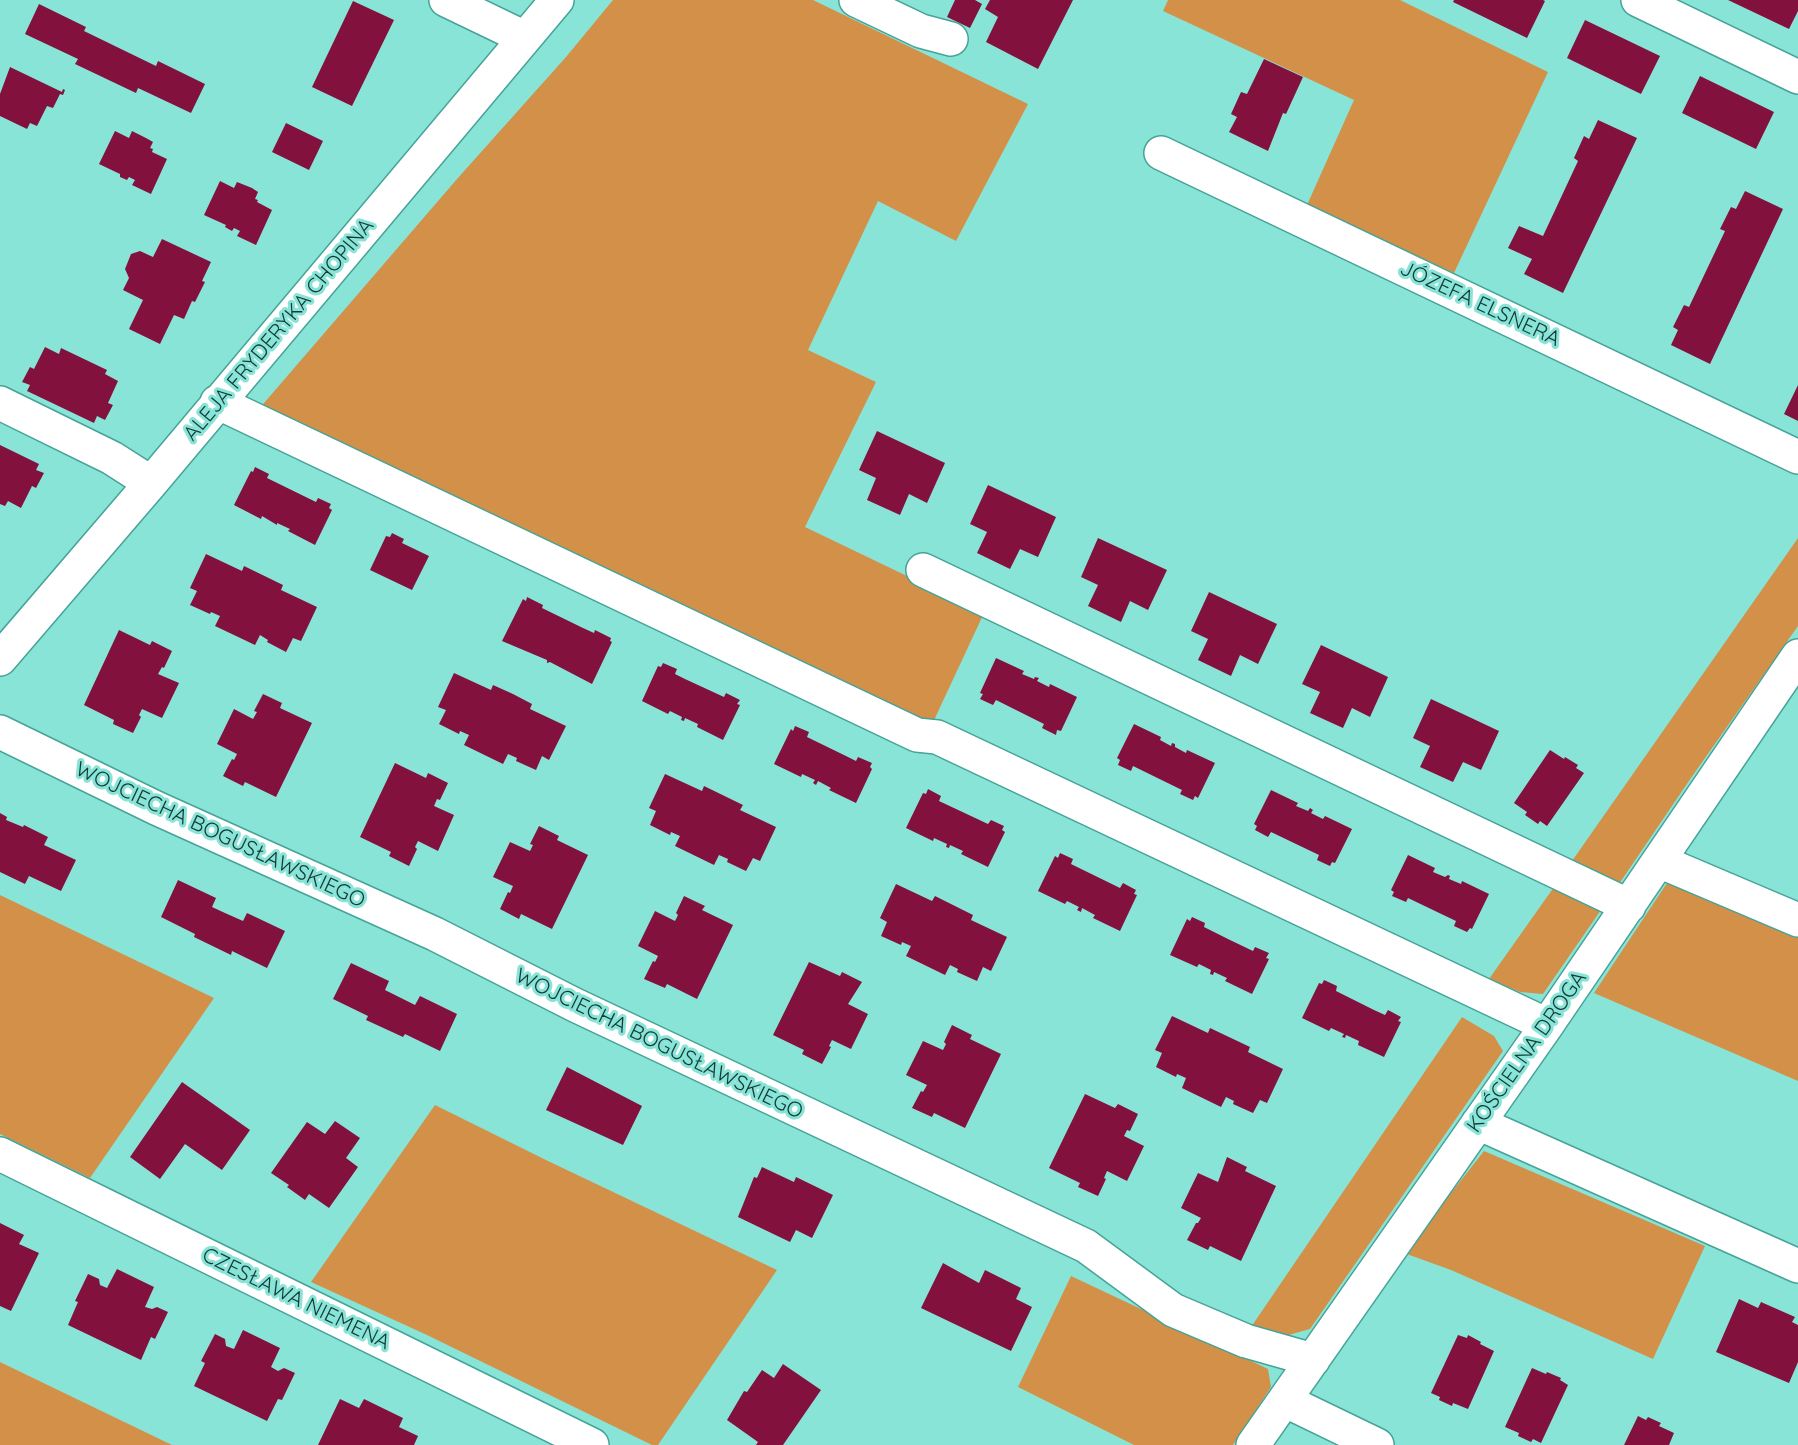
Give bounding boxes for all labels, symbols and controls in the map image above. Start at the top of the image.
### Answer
street label: ALEJA FRYDERYKA CHOPINA [179,214,379,446]
street label: JÓZEFA ELSNERA [1396,256,1564,352]
street label: WOJCIECHA BOGUSŁAWSKIEGO [71,757,369,913]
street label: WOJCIECHA BOGUSŁAWSKIEGO [511,963,807,1125]
street label: KOŚCIELNA DROGA [1462,966,1592,1138]
street label: CZESŁAWA NIEMENA [198,1243,394,1355]

